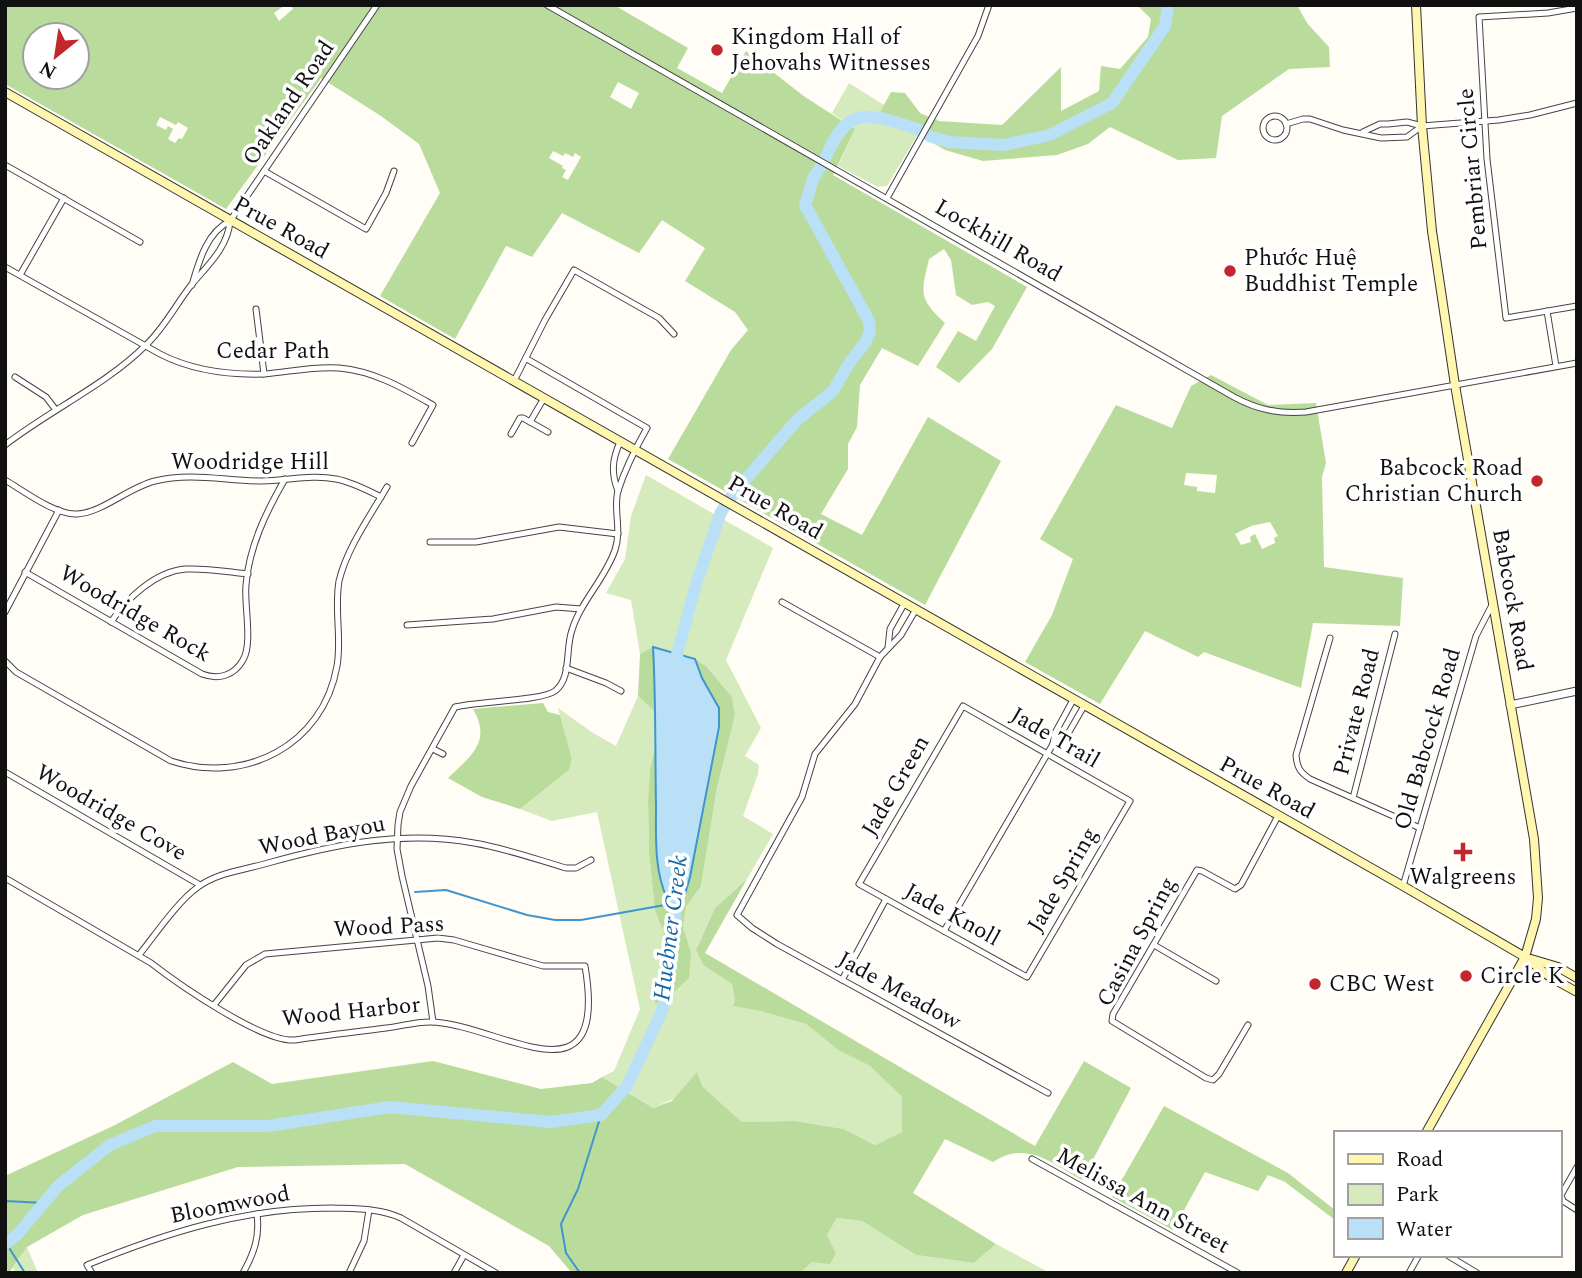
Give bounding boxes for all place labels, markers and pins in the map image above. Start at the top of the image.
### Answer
place label: Kingdom Hall of Jehovahs Witnesses [731,20,931,81]
marker: Kingdom Hall of Jehovahs Witnesses [709,42,725,58]
place label: Phước Huệ Buddhist Temple [1244,241,1418,302]
marker: Phước Huệ Buddhist Temple [1222,263,1238,279]
place label: Babcock Road Christian Church [1345,451,1523,512]
marker: Babcock Road Christian Church [1529,473,1545,489]
marker: Walgreens [1455,844,1471,860]
place label: Walgreens [1409,860,1517,895]
place label: Circle K [1480,959,1565,994]
place label: CBC West [1329,967,1434,1002]
marker: Circle K [1458,968,1474,984]
marker: CBC West [1307,976,1323,992]

